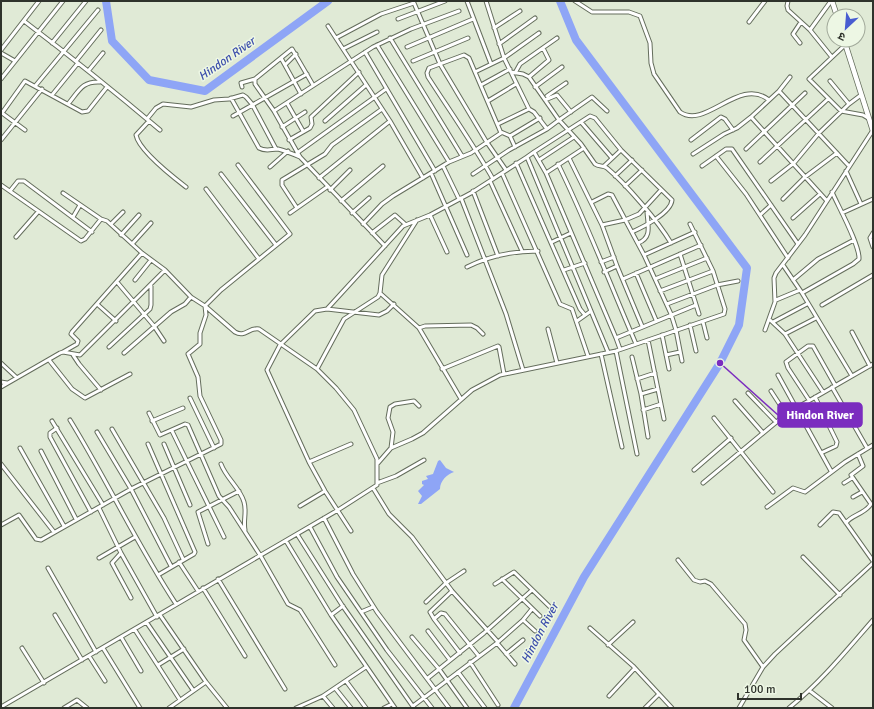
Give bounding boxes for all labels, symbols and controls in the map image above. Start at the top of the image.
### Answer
north arrow [826,8,866,48]
text: उ [836,29,848,44]
water label: Hindon River [196,33,260,84]
callout: Hindon River [778,403,862,427]
text: Hindon River [786,408,854,423]
water label: Hindon River [518,599,563,666]
scale bar [738,675,801,701]
text: 100 m [744,682,776,697]

